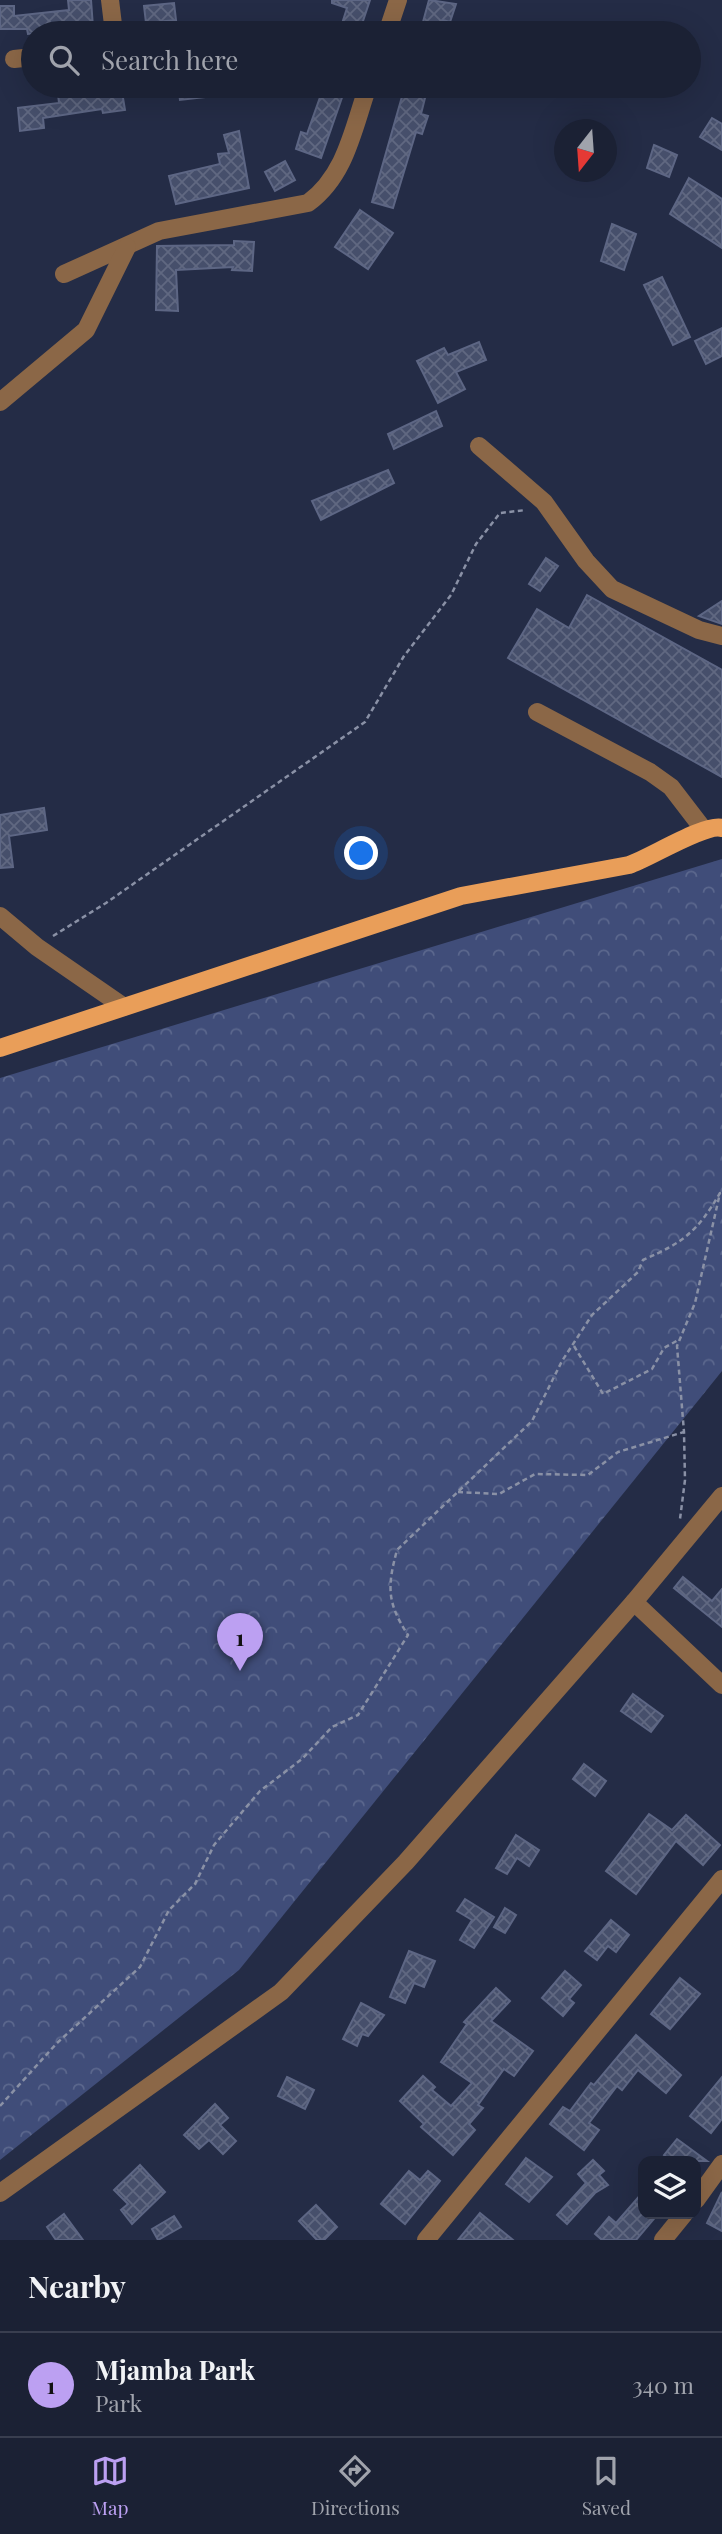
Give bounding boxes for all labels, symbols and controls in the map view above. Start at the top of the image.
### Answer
search box [21,21,701,98]
icon: search [45,41,83,79]
text: Search here [101,42,238,77]
north arrow [554,119,617,182]
your location [344,836,378,870]
pin: 1 [217,1613,263,1671]
map controls [638,2156,701,2219]
button: layers [638,2156,701,2219]
text: Nearby [28,2266,126,2306]
text: Mjamba Park [95,2352,255,2387]
text: 1 [47,2369,55,2400]
text: 340 m [632,2369,694,2400]
text: Park [95,2387,142,2418]
tab: Map [91,2452,129,2520]
tab: Directions [311,2452,400,2520]
tab: Saved [582,2452,631,2520]

